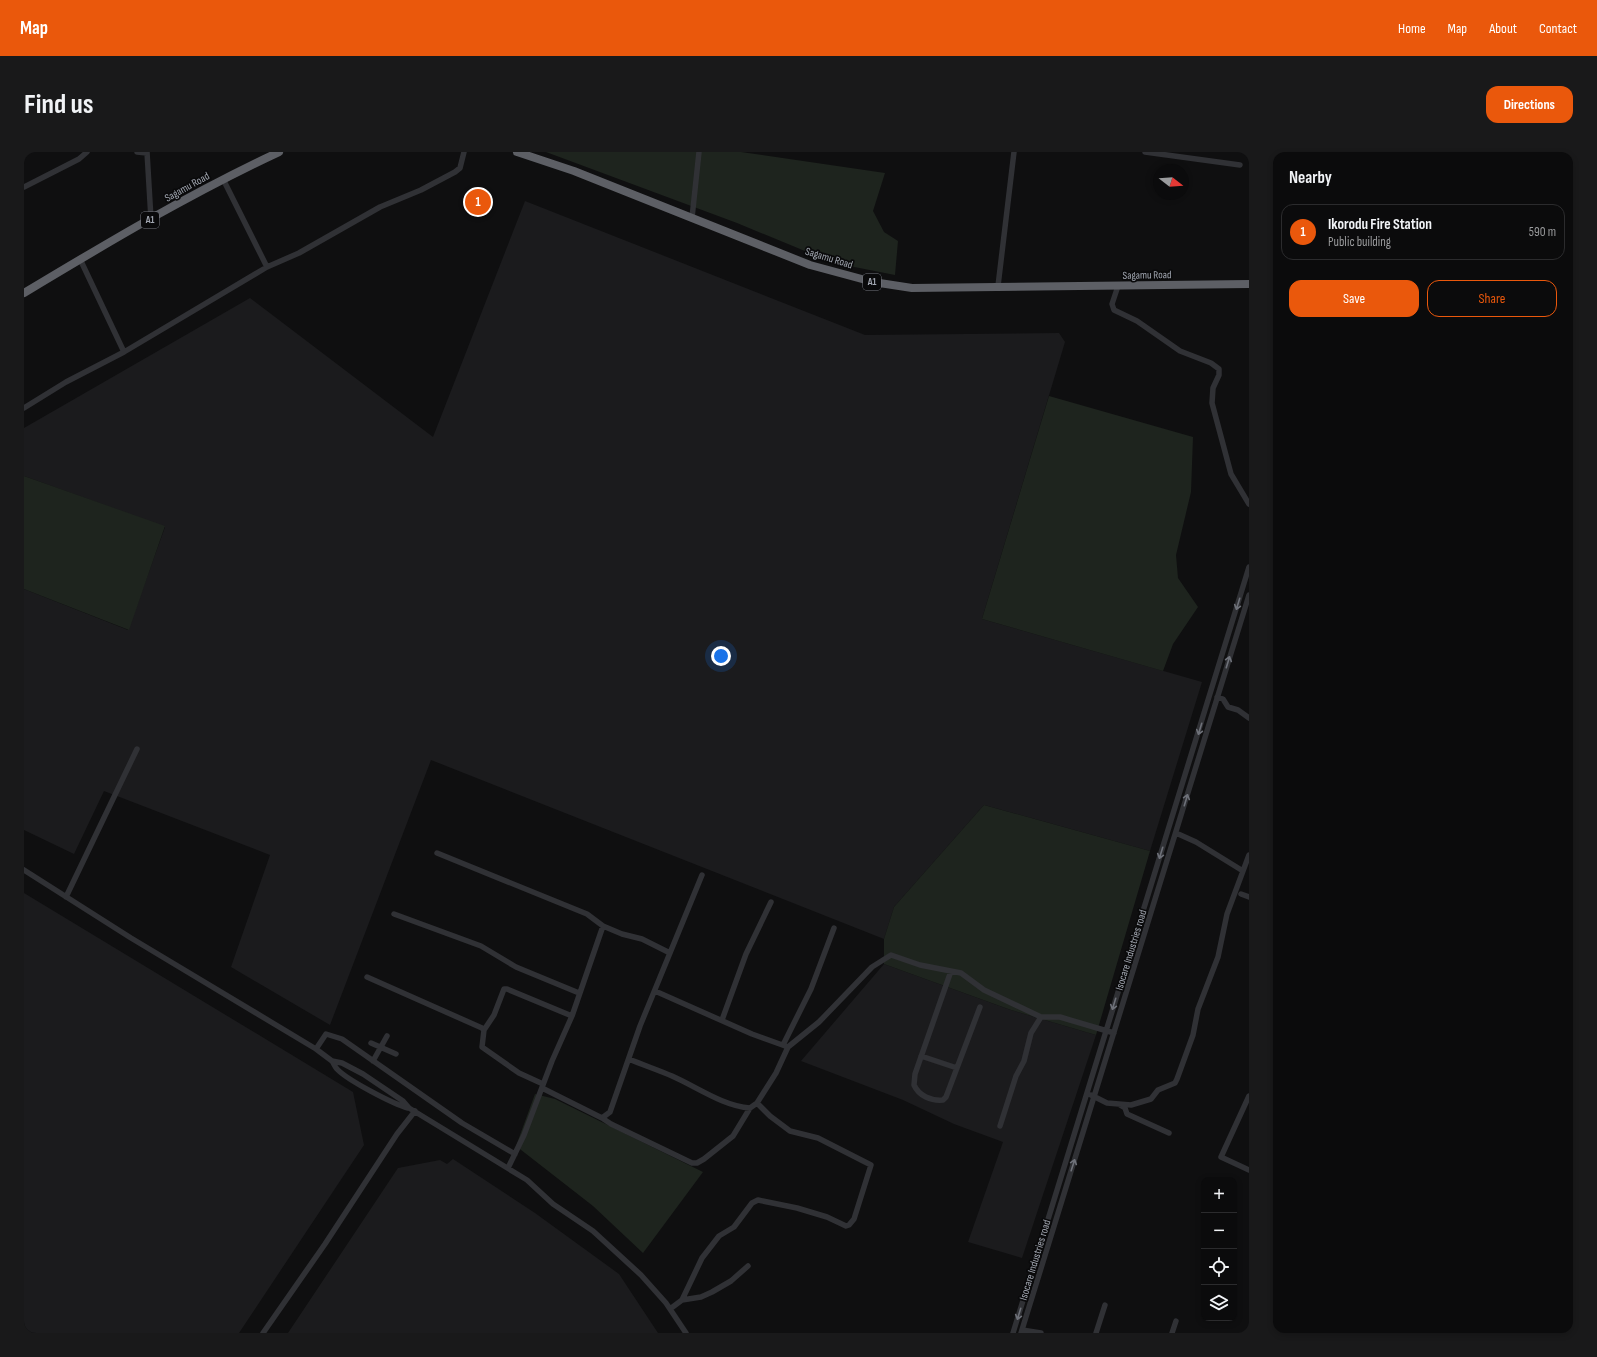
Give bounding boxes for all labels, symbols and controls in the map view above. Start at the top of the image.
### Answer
text: Map [20,17,48,40]
text: Home [1398,20,1426,37]
text: Map [1448,20,1467,37]
text: About [1489,20,1517,37]
text: Contact [1539,20,1577,37]
button: Directions [1486,86,1573,123]
text: Find us [24,88,93,121]
north arrow [1153,164,1189,200]
text: Nearby [1289,168,1332,188]
street label: Sagamu Road [162,169,212,205]
pin: 1 [465,187,491,217]
road number: A1 [141,212,159,228]
text: Ikorodu Fire Station [1328,215,1432,234]
text: 1 [1300,224,1306,240]
text: 590 m [1529,224,1556,240]
text: Public building [1328,234,1391,250]
street label: Sagamu Road [804,245,855,272]
street label: Sagamu Road [1122,268,1172,282]
road number: A1 [863,274,881,290]
button: Save [1289,280,1419,317]
button: Share [1427,280,1557,317]
one-way arrow [1233,598,1241,610]
your location [711,646,731,666]
one-way arrow [1225,656,1232,669]
one-way arrow [1195,722,1203,734]
one-way arrow [1183,794,1190,807]
one-way arrow [1157,846,1164,859]
street label: Isocare Industries road [1113,908,1150,992]
one-way arrow [1110,997,1117,1010]
one-way arrow [1070,1159,1077,1172]
map controls [1201,1177,1237,1321]
button: + [1201,1177,1237,1213]
button: − [1201,1213,1237,1249]
street label: Isocare Industries road [1017,1218,1054,1302]
button: locate [1201,1249,1237,1285]
button: layers [1201,1285,1237,1321]
one-way arrow [1015,1307,1022,1320]

